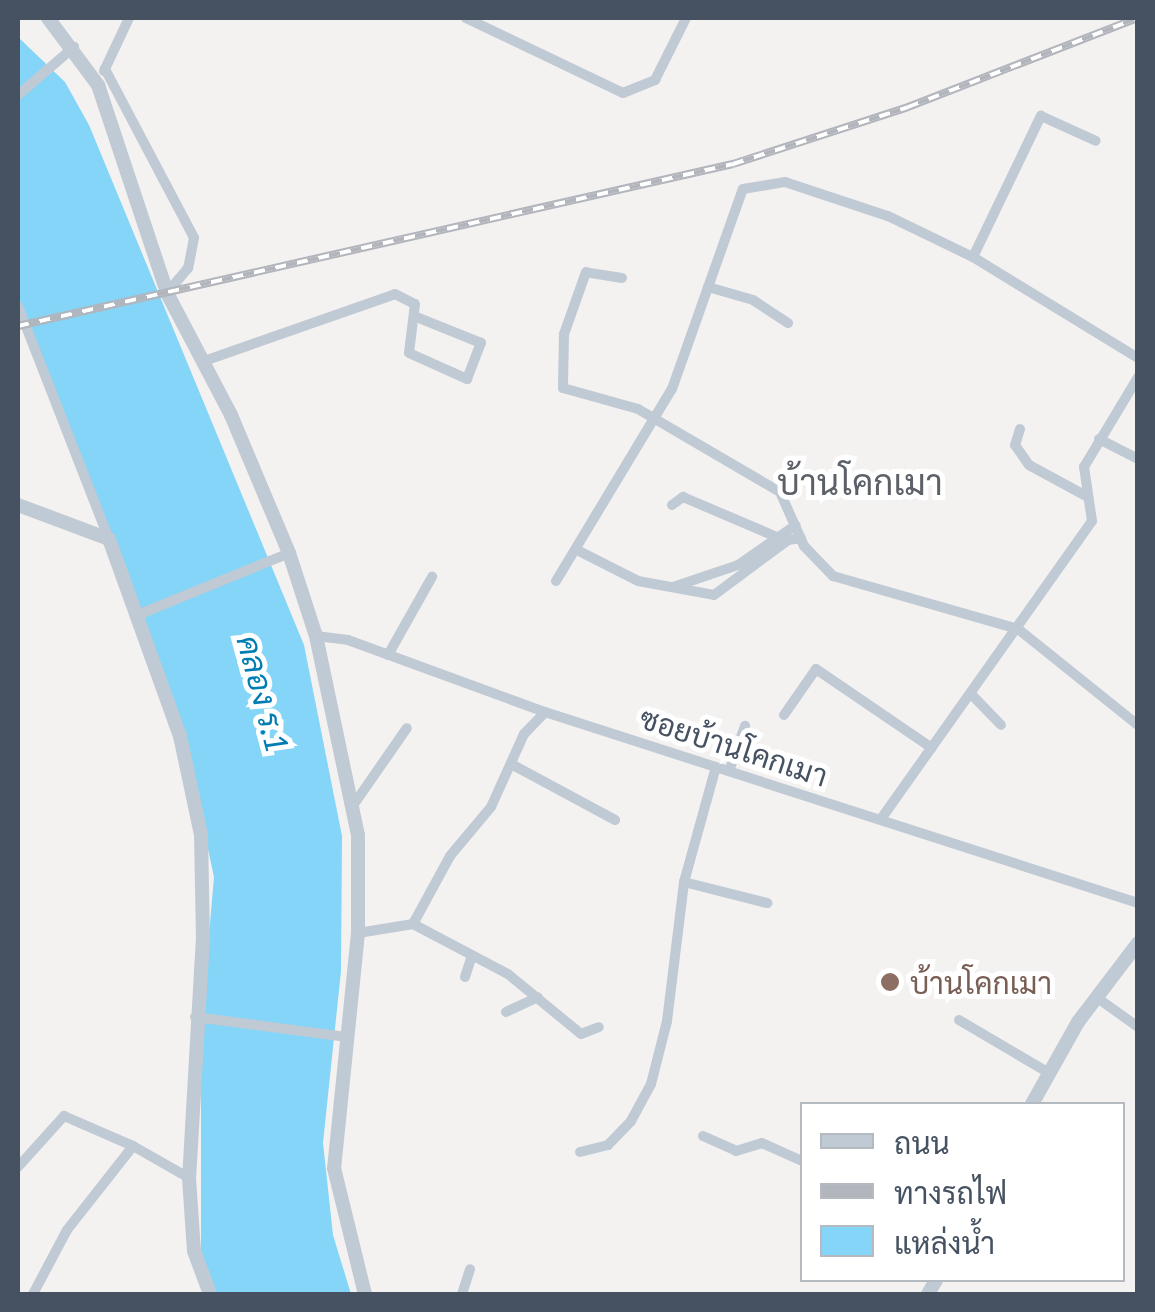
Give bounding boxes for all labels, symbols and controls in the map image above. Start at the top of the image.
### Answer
district label: บ้านโคกเมา [777,460,943,502]
water label: คลอง ร.1 [229,631,297,757]
street label: ซอยบ้านโคกเมา [636,699,832,793]
place label: บ้านโคกเมา [910,964,1052,1000]
marker: บ้านโคกเมา [879,971,901,993]
legend [800,1102,1125,1282]
text: ถนน [894,1124,950,1160]
text: ทางรถไฟ [894,1174,1007,1210]
text: แหล่งน้ำ [894,1224,995,1260]

